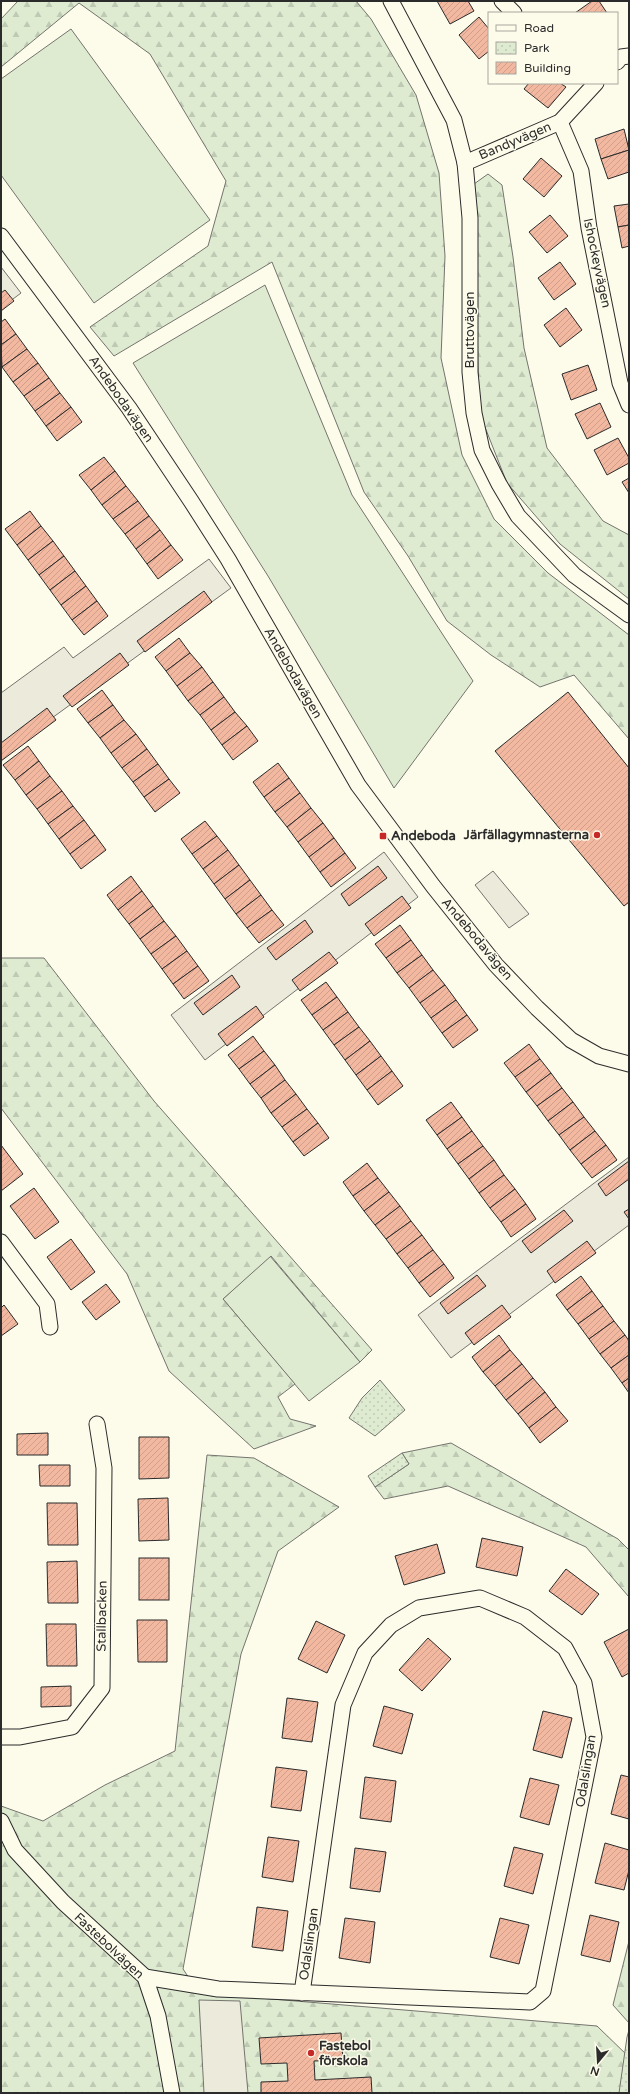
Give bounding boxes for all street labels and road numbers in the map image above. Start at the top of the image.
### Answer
street label: Bandyvägen [476,119,554,163]
street label: Ishockeyvägen [580,217,614,309]
street label: Bruttovägen [462,291,478,369]
street label: Andebodavägen [85,353,157,445]
street label: Andebodavägen [261,625,325,721]
street label: Andebodavägen [438,895,516,983]
street label: Stallbacken [93,1580,111,1652]
street label: Odalslingan [572,1734,600,1808]
street label: Odalslingan [296,1907,322,1981]
street label: Fastebolvägen [71,1910,147,1982]

